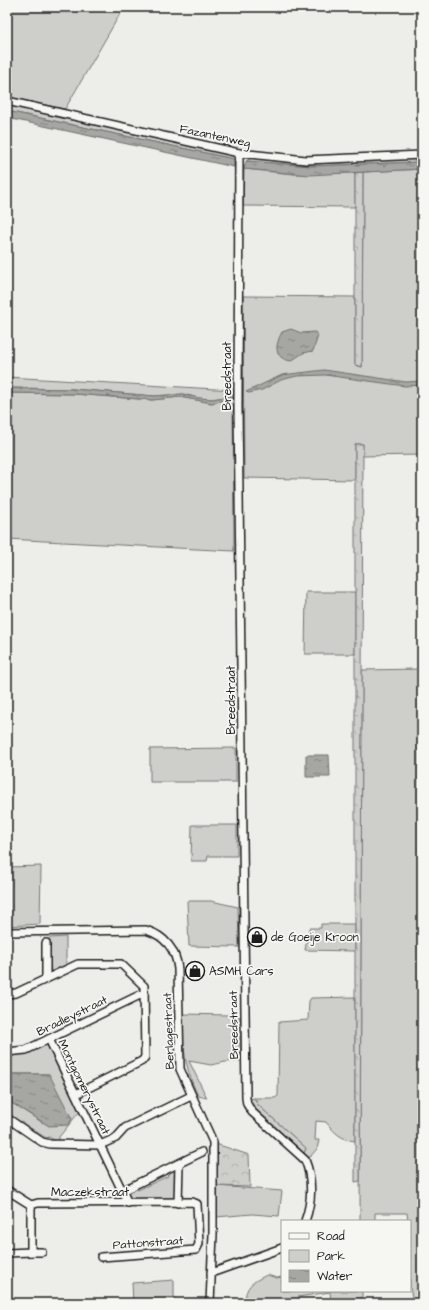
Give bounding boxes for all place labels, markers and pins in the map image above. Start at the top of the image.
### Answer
shop icon: de Goeije Kroon [246,926,268,948]
place label: de Goeije Kroon [271,929,359,946]
shop icon: ASMH Cars [184,960,206,982]
place label: ASMH Cars [209,963,274,980]

